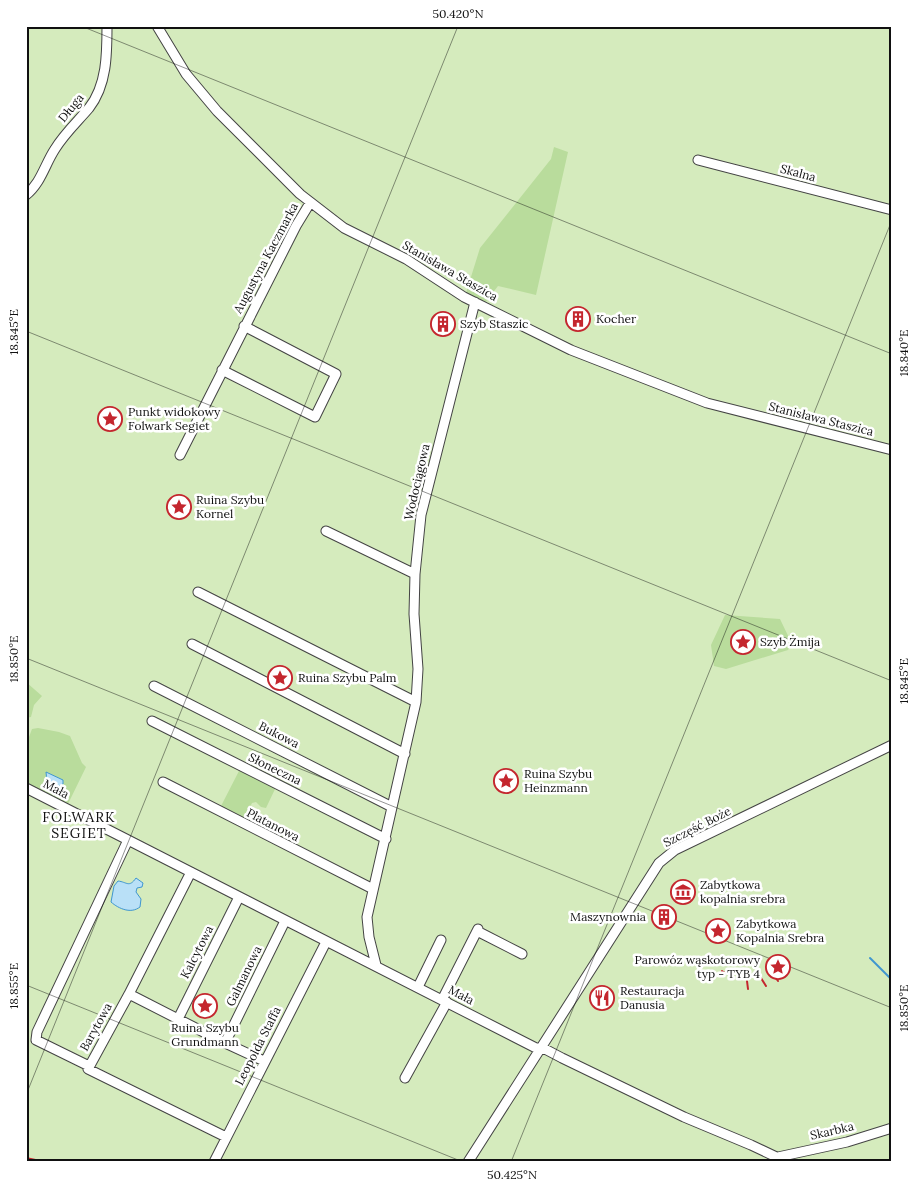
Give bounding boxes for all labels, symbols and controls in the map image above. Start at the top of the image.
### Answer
text: 50.420°N [432,6,484,21]
street label: Długa [55,90,87,125]
street label: Skalna [779,161,818,184]
street label: Augustyna Kaczmarka [230,200,301,317]
street label: Stanisława Staszica [400,237,501,304]
building icon: Kocher [565,306,591,332]
text: 18.845°E [6,309,21,355]
building icon: Szyb Staszic [430,311,456,337]
place label: Kocher [596,311,637,326]
place label: Szyb Staszic [460,316,528,331]
text: 18.840°E [896,329,911,377]
street label: Stanisława Staszica [767,398,875,439]
place label: Punkt widokowy Folwark Segiet [128,404,221,433]
place icon: Punkt widokowy Folwark Segiet [97,406,123,432]
street label: Wodociągowa [400,442,433,521]
place label: Ruina Szybu Kornel [196,492,264,521]
place icon: Ruina Szybu Kornel [166,494,192,520]
place icon: Szyb Żmija [730,629,756,655]
place label: Szyb Żmija [760,634,820,649]
text: 18.850°E [6,635,21,683]
text: 18.845°E [896,658,911,704]
place icon: Ruina Szybu Palm [267,665,293,691]
place label: Ruina Szybu Palm [298,670,397,685]
street label: Bukowa [256,718,302,751]
street label: Słoneczna [246,749,304,788]
place label: Ruina Szybu Heinzmann [524,766,592,795]
place icon: Ruina Szybu Heinzmann [493,768,519,794]
street label: Mała [41,776,72,801]
street label: Szczęść Boże [660,803,734,850]
street label: Platanowa [244,805,302,844]
district label: FOLWARK SEGIET [42,808,116,842]
place label: Zabytkowa kopalnia srebra [700,877,785,906]
museum icon: Zabytkowa kopalnia srebra [670,879,696,905]
building icon: Maszynownia [651,904,677,930]
place label: Maszynownia [570,909,646,924]
place label: Zabytkowa Kopalnia Srebra [736,916,824,945]
place icon: Zabytkowa Kopalnia Srebra [705,918,731,944]
street label: Kalcytowa [177,923,216,981]
street label: Galmanowa [222,943,265,1008]
place label: Parowóz wąskotorowy typ - TYB 4 [635,952,761,981]
place icon: Parowóz wąskotorowy typ - TYB 4 [765,954,791,980]
text: 18.855°E [6,963,21,1009]
street label: Mała [446,982,477,1007]
place label: Restauracja Danusia [620,983,684,1012]
text: 18.850°E [896,984,911,1032]
restaurant icon: Restauracja Danusia [589,985,615,1011]
place icon: Ruina Szybu Grundmann [192,993,218,1019]
street label: Barytowa [76,1000,115,1053]
street label: Leopolda Staffa [231,1004,284,1088]
place label: Ruina Szybu Grundmann [171,1020,239,1049]
street label: Skarbka [809,1118,855,1143]
text: 50.425°N [487,1167,537,1182]

